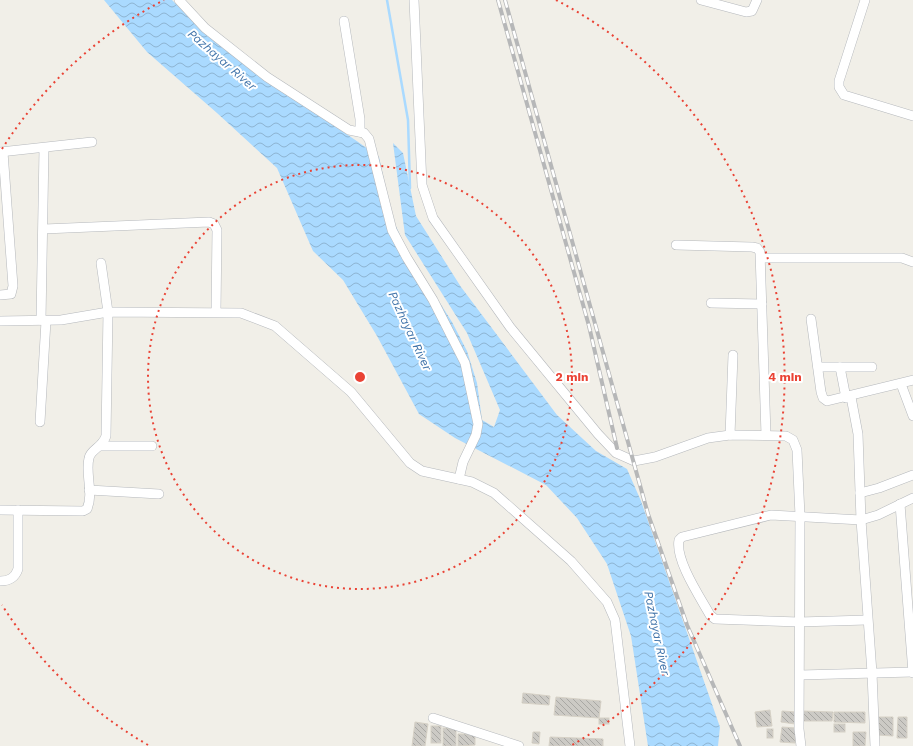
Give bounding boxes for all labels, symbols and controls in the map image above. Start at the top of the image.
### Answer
water label: Pazhayar River [185,27,260,94]
water label: Pazhayar River [386,289,435,374]
centre of rings [353,370,367,384]
text: 2 min [556,370,588,384]
text: 4 min [768,370,802,384]
water label: Pazhayar River [641,590,673,678]

